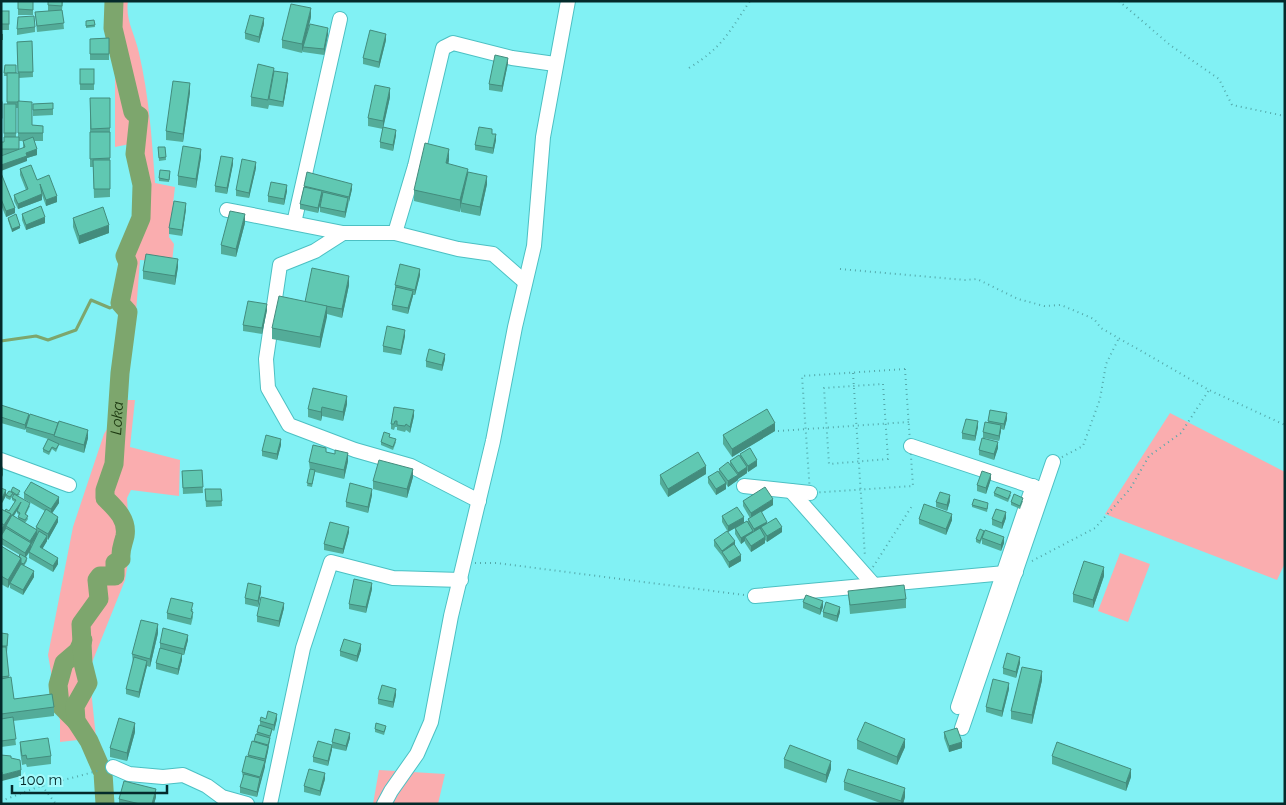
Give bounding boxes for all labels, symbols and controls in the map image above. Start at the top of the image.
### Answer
water label: Loka [107,401,127,435]
scale bar [12,762,168,794]
text: 100 m [20,771,62,789]

